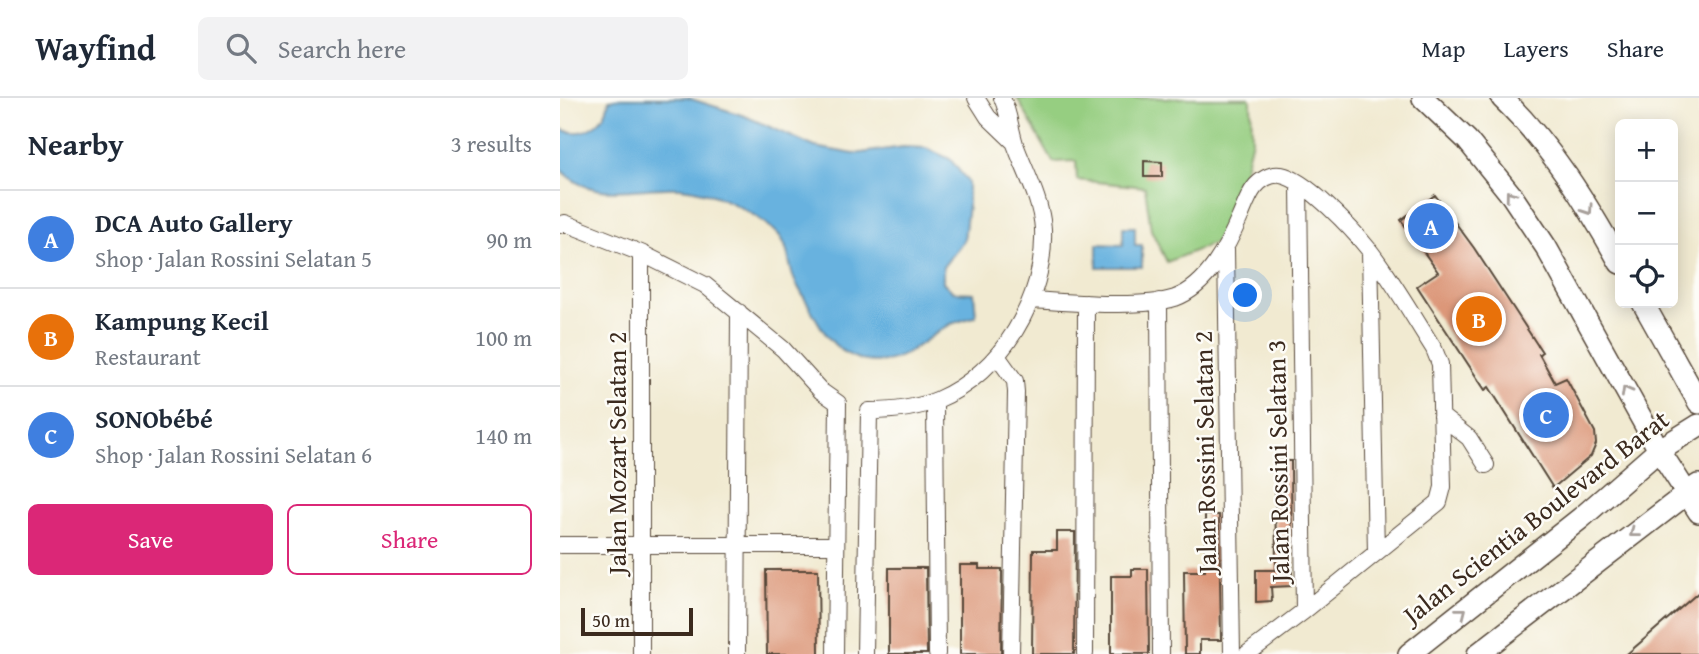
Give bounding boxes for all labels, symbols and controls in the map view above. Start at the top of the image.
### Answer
search box [198,17,688,80]
text: Wayfind [35,24,156,72]
icon: search [222,29,260,67]
text: Search here [278,29,406,68]
text: Map [1422,31,1465,66]
text: Layers [1503,31,1569,66]
text: Share [1607,31,1664,66]
map controls [1615,119,1678,308]
button: + [1615,119,1678,182]
text: Nearby [28,122,124,166]
text: 3 results [451,127,532,160]
button: − [1615,182,1678,245]
one-way arrow [1506,190,1519,202]
pin: A [1408,200,1454,252]
one-way arrow [1580,202,1592,215]
text: DCA Auto Gallery [95,203,292,242]
text: A [44,223,58,256]
text: 90 m [486,223,532,256]
text: Shop · Jalan Rossini Selatan 5 [95,242,372,275]
button: locate [1615,245,1678,308]
your location [1228,278,1262,312]
pin: B [1456,293,1502,345]
text: Kampung Kecil [95,301,269,340]
text: B [44,321,58,354]
text: 100 m [475,321,532,354]
street label: Jalan Rossini Selatan 2 [1183,330,1226,577]
street label: Jalan Mozart Selatan 2 [597,331,636,578]
street label: Jalan Rossini Selatan 3 [1256,339,1299,586]
text: Restaurant [95,340,201,373]
one-way arrow [1620,385,1634,398]
pin: C [1523,389,1569,441]
text: SONObébé [95,399,213,438]
street label: Jalan Scientia Boulevard Barat [1392,400,1677,635]
text: C [44,419,58,452]
text: 140 m [475,419,532,452]
text: Shop · Jalan Rossini Selatan 6 [95,438,372,471]
button: Save [28,504,273,575]
button: Share [287,504,532,575]
one-way arrow [1629,525,1641,538]
scale bar [581,605,693,637]
text: 50 m [592,606,630,634]
one-way arrow [1455,607,1467,620]

